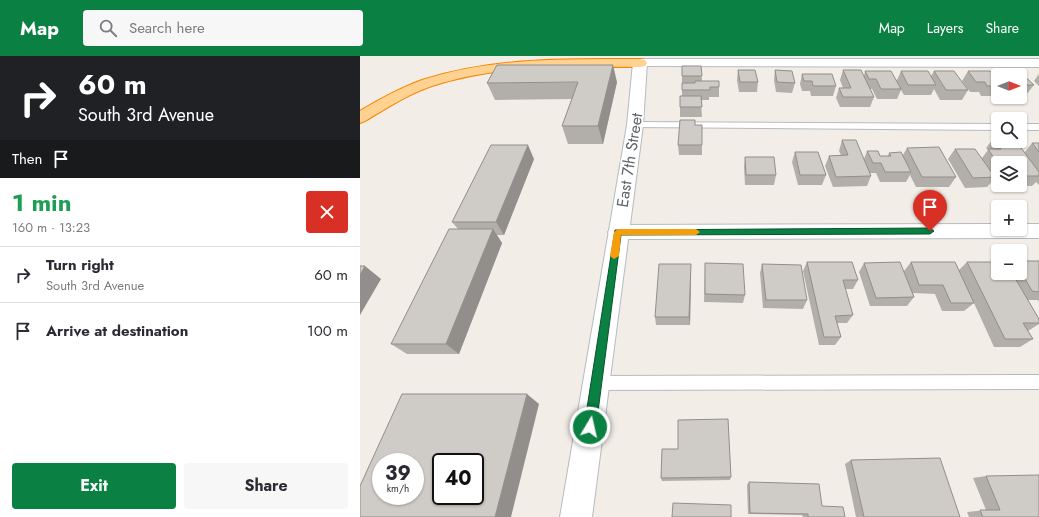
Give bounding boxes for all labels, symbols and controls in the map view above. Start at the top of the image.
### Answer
search box [83,10,363,46]
text: Map [20,15,59,42]
icon: search [97,17,119,39]
text: Search here [129,17,205,39]
text: Map [879,18,905,38]
text: Layers [927,18,963,38]
text: Share [985,18,1019,38]
text: 60 m [78,64,147,105]
north arrow [991,68,1027,104]
map controls [991,68,1027,280]
icon: right [12,72,64,124]
text: South 3rd Avenue [78,102,214,128]
street label: East 7th Street [611,111,648,209]
button: search [991,112,1027,148]
text: Then [12,148,42,170]
icon: arrive [50,148,72,170]
button: layers [991,156,1027,192]
text: 1 min [12,185,72,220]
pin [913,190,947,231]
button: close [306,191,348,233]
icon: arrive [919,196,941,218]
button: + [991,200,1027,236]
text: 160 m · 13:23 [12,218,90,237]
button: − [991,244,1027,280]
text: Turn right [46,254,114,276]
icon: right [12,264,34,286]
text: 60 m [314,264,348,286]
text: South 3rd Avenue [46,276,144,295]
icon: arrive [12,320,34,342]
text: Arrive at destination [46,320,188,342]
text: 100 m [307,320,348,342]
position arrow [569,406,611,448]
speed limit sign: 40 [432,453,484,505]
text: 39 [385,459,411,488]
button: Exit [12,463,176,509]
button: Share [184,463,348,509]
text: km/h [387,481,409,496]

